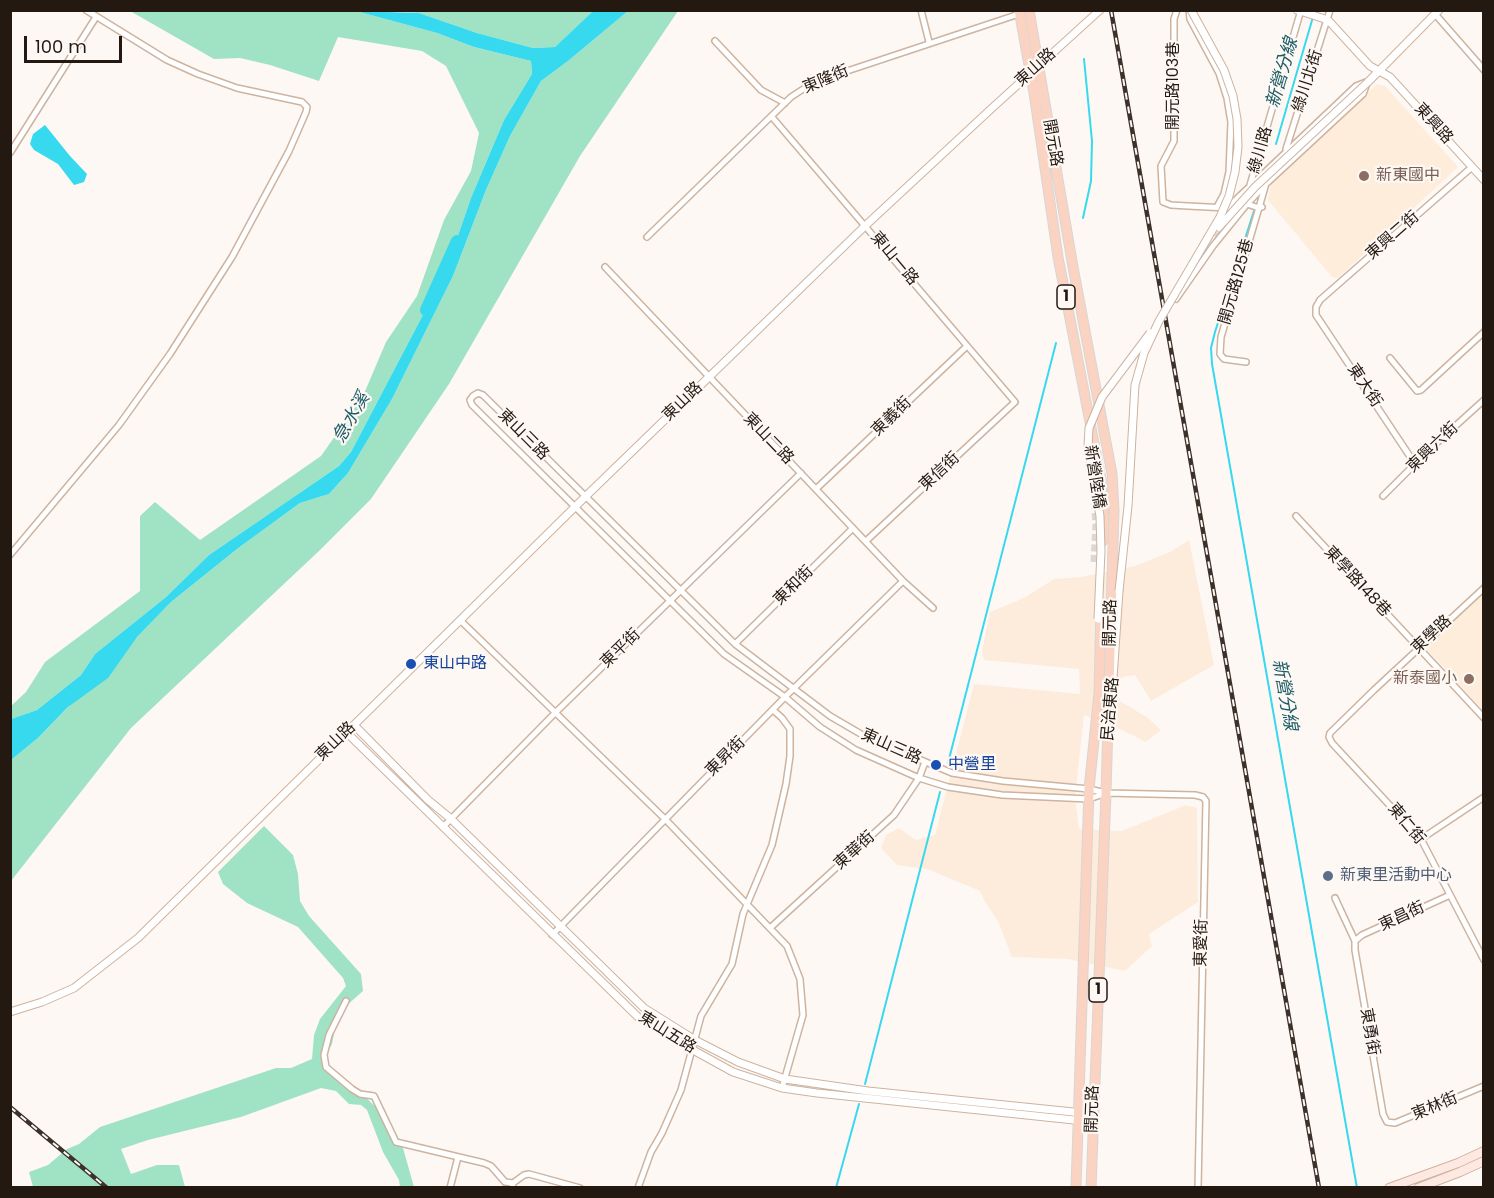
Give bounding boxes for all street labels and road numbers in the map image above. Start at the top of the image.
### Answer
street label: 開元路103巷 [1164,42,1184,130]
street label: 東山路 [1012,45,1060,91]
street label: 綠川北街 [1289,48,1327,114]
street label: 東隆街 [800,62,852,98]
street label: 東興路 [1410,100,1456,148]
street label: 開元路 [1038,118,1066,168]
street label: 綠川路 [1245,124,1277,176]
street label: 東興二街 [1363,208,1423,264]
street label: 東山一路 [866,228,922,290]
street label: 開元路125巷 [1216,237,1258,327]
road number: 1 [1057,285,1075,309]
street label: 東大街 [1343,361,1385,411]
street label: 東山路 [659,378,707,426]
street label: 東義街 [868,393,916,441]
street label: 東山三路 [494,406,552,464]
street label: 東山二路 [739,409,797,469]
street label: 東興六街 [1403,419,1463,477]
street label: 新營陸橋 [1080,444,1108,510]
street label: 東信街 [916,449,964,495]
street label: 東學路148巷 [1320,543,1394,621]
street label: 東和街 [770,562,818,610]
street label: 開元路 [1101,599,1121,647]
street label: 東學路 [1408,612,1456,658]
street label: 東平街 [597,625,645,673]
street label: 民治東路 [1099,676,1123,742]
street label: 東山路 [312,718,360,766]
street label: 東山三路 [858,725,924,769]
street label: 東昇街 [702,733,750,781]
street label: 東仁街 [1383,799,1429,849]
street label: 東華街 [831,828,879,874]
street label: 東昌街 [1376,898,1428,936]
street label: 東愛街 [1192,919,1212,967]
road number: 1 [1089,978,1107,1002]
street label: 東勇街 [1355,1007,1383,1057]
street label: 東山五路 [635,1008,699,1058]
street label: 開元路 [1083,1085,1103,1133]
street label: 東林街 [1409,1089,1461,1125]

